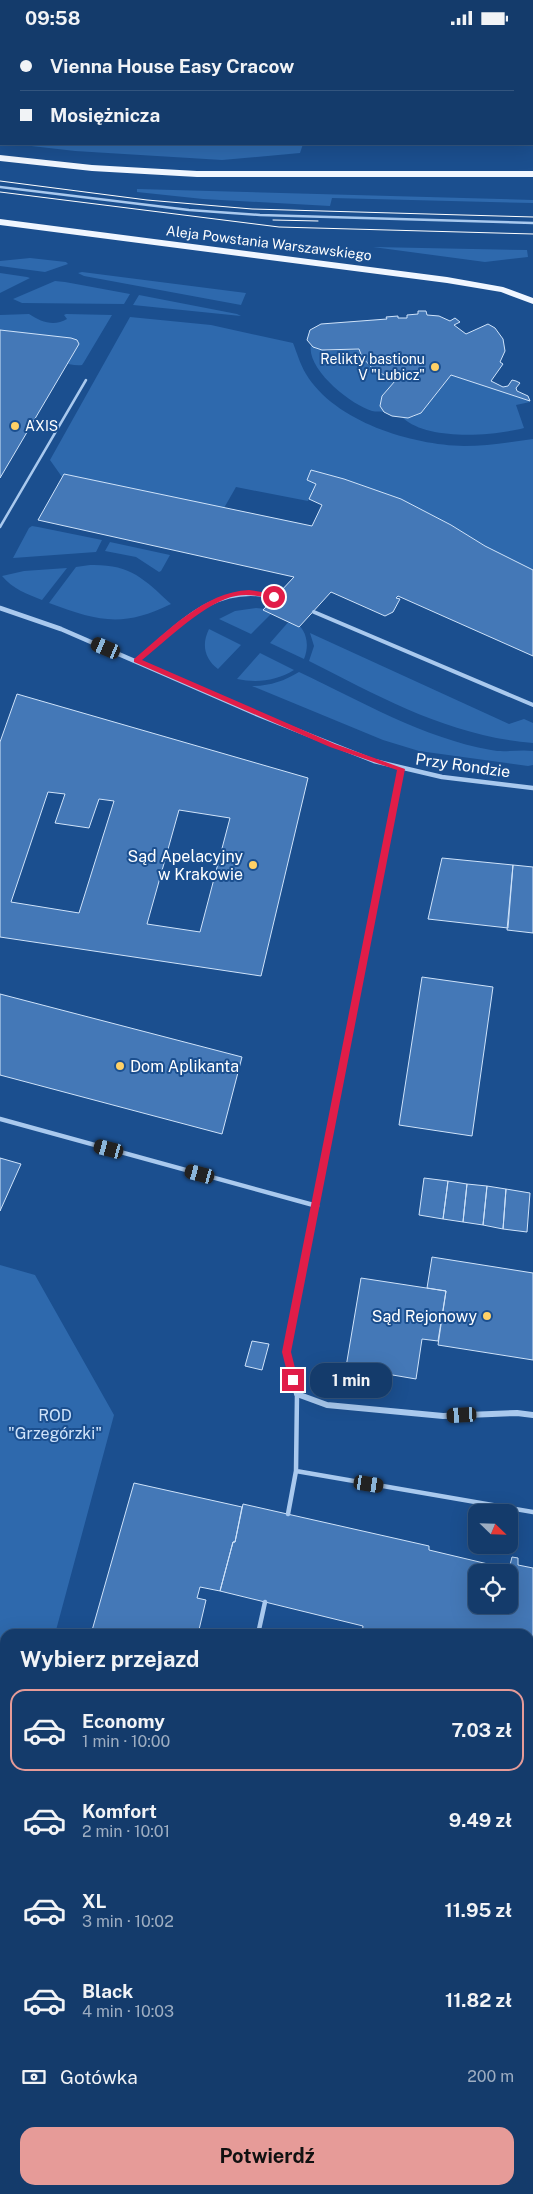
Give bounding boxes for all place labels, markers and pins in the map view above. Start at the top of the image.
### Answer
place label: Relikty bastionu V "Lubicz" [320,351,425,383]
marker: Relikty bastionu V "Lubicz" [429,361,441,373]
place label: AXIS [25,418,58,434]
marker: AXIS [9,420,21,432]
place label: Sąd Apelacyjny w Krakowie [128,847,243,884]
marker: Sąd Apelacyjny w Krakowie [247,859,259,871]
place label: Dom Aplikanta [130,1057,239,1076]
marker: Dom Aplikanta [114,1060,126,1072]
place label: Sąd Rejonowy [372,1307,477,1326]
marker: Sąd Rejonowy [481,1310,493,1322]

